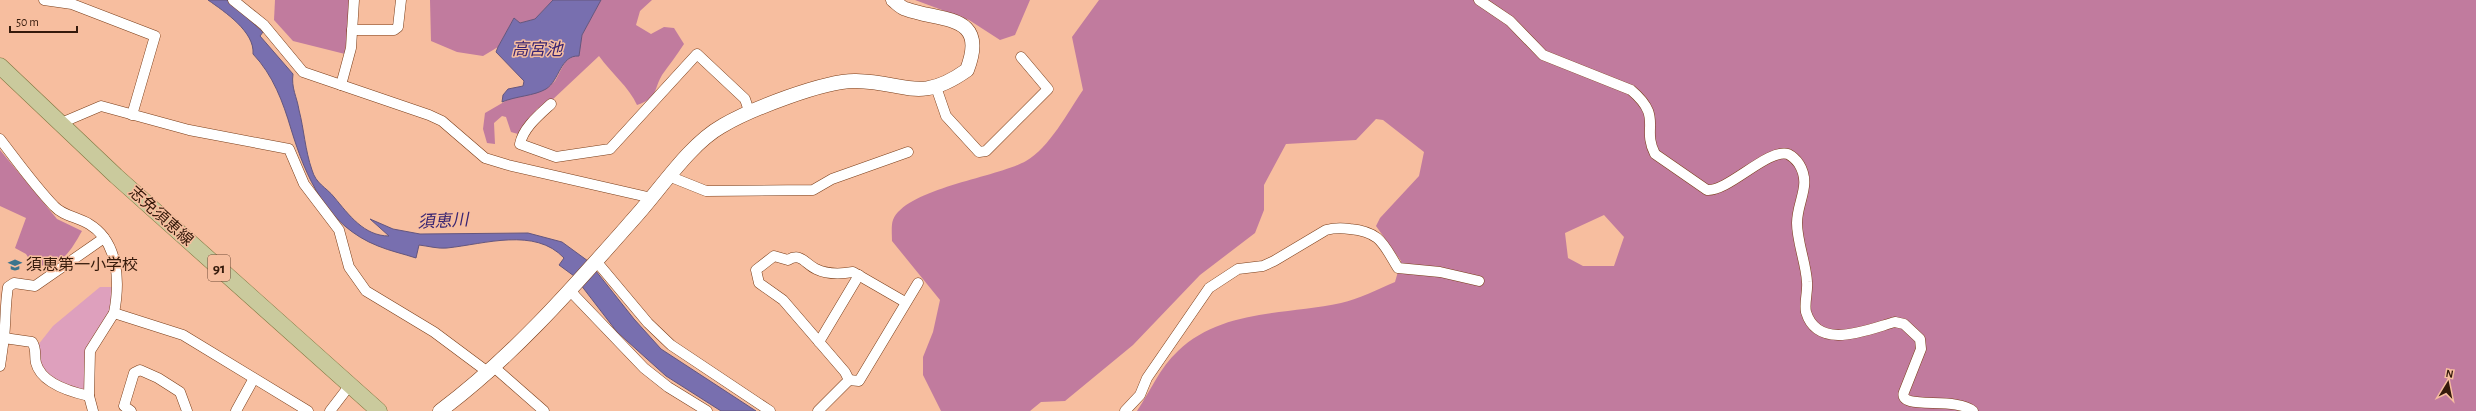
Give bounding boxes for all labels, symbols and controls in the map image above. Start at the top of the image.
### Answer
scale bar [10,8,77,34]
text: 50 m [16,16,39,28]
water label: 高宮池 [512,40,564,58]
street label: 志免須恵線 [126,183,197,249]
water label: 須恵川 [417,210,471,231]
road number: 91 [208,255,230,281]
place label: 須恵第一小学校 [26,256,138,273]
school or university icon: 須恵第一小学校 [7,257,23,273]
north arrow [2428,363,2468,403]
text: N [2445,368,2454,380]

